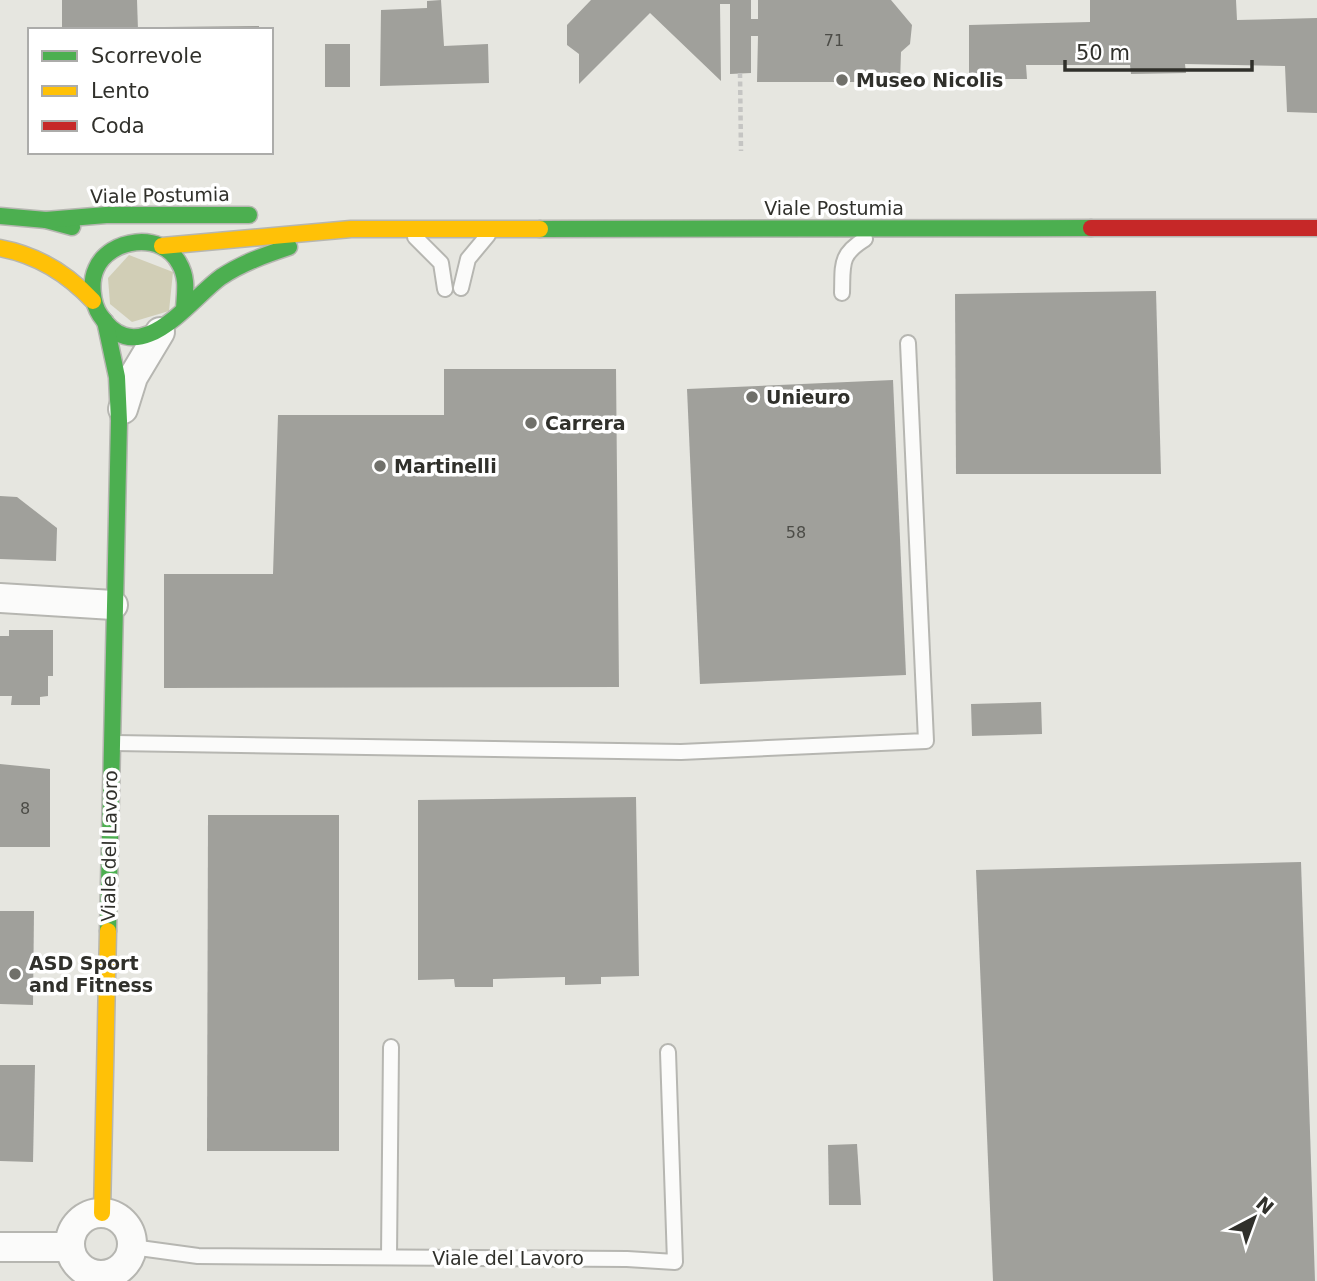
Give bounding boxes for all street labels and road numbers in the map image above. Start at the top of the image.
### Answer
street label: Viale Postumia [90,183,230,207]
street label: Viale Postumia [764,197,904,219]
street label: Viale del Lavoro [97,770,121,922]
street label: Viale del Lavoro [432,1247,584,1269]

